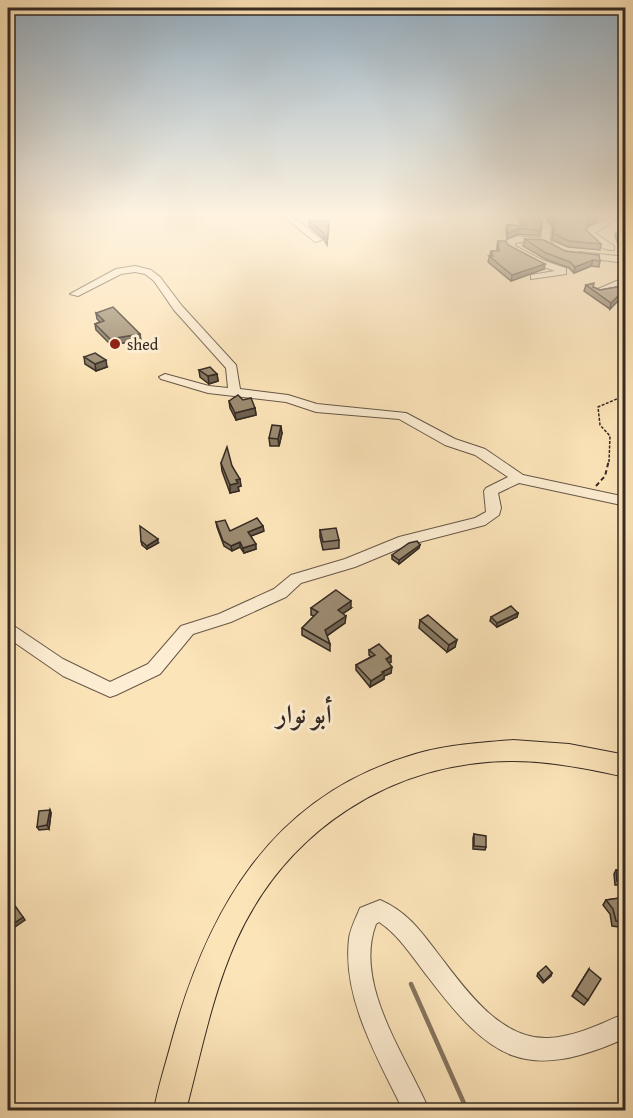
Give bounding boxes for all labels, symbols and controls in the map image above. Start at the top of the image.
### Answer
place label: shed [127,332,159,356]
marker: shed [108,337,122,351]
district label: أبو نوار [273,694,333,733]

